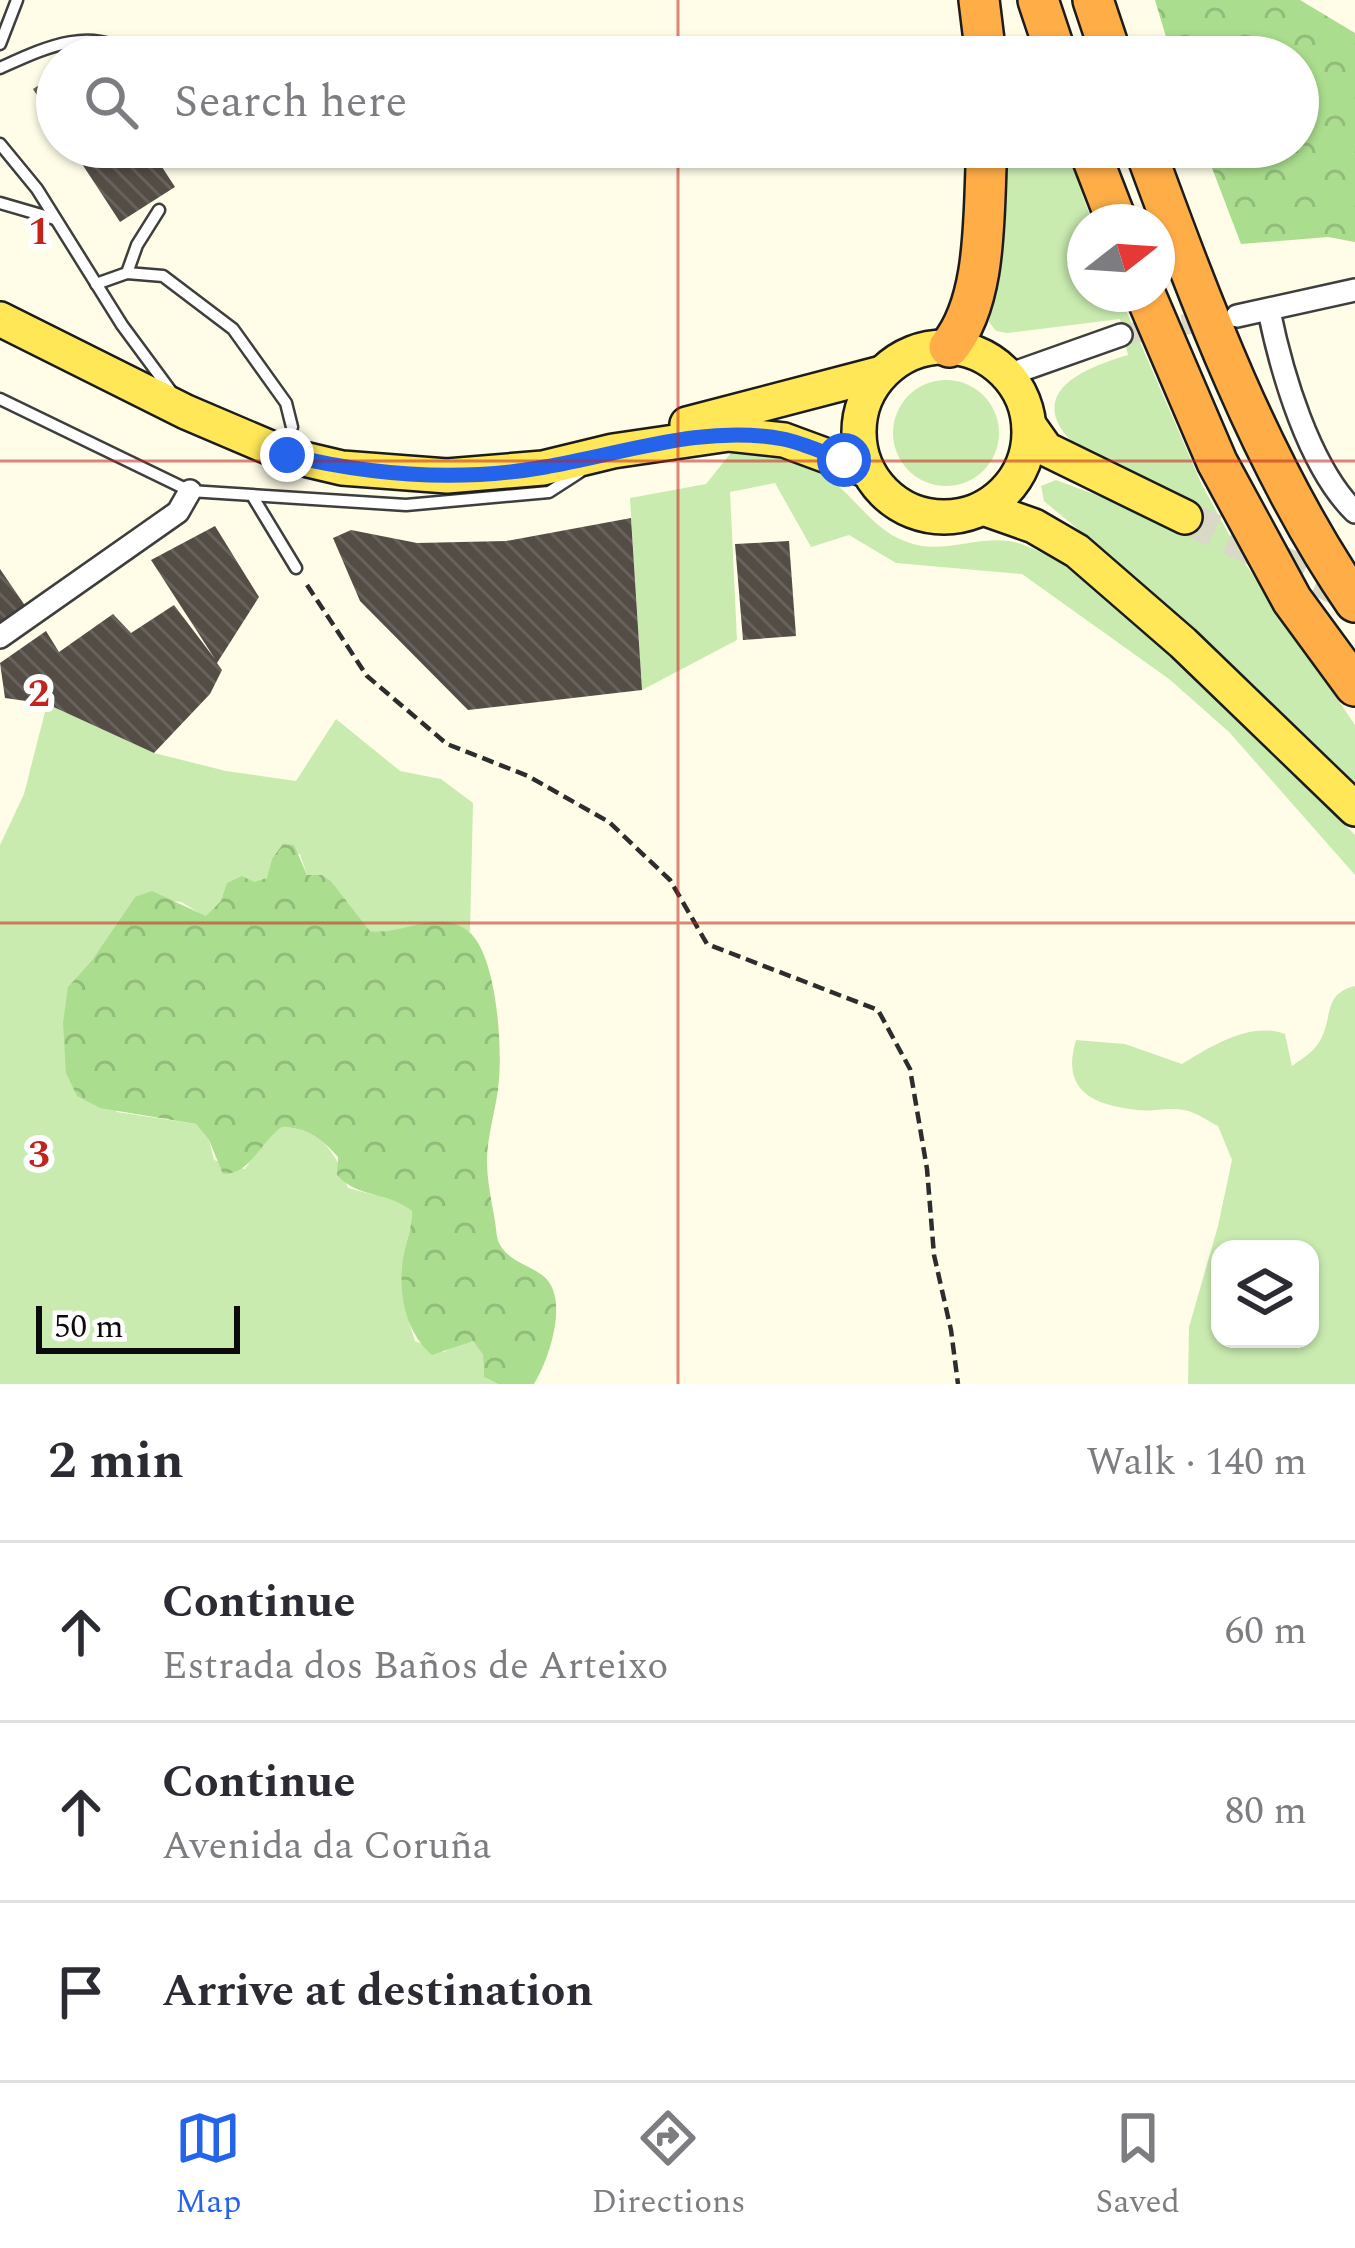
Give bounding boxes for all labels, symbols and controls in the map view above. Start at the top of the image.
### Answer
search box [36,36,1319,168]
text: Search here [174,68,407,137]
icon: search [78,69,144,135]
text: 1 [28,203,50,262]
north arrow [1067,204,1175,312]
route end [260,428,314,482]
route start [817,433,871,487]
text: 2 [28,665,50,724]
text: 3 [28,1126,50,1185]
map controls [1211,1240,1319,1348]
button: layers [1211,1240,1319,1348]
scale bar [36,1300,240,1353]
text: 50 m [54,1302,124,1352]
text: 2 min [48,1423,184,1501]
text: Walk · 140 m [1086,1433,1307,1492]
text: Continue [162,1568,355,1637]
icon: ahead [48,1599,114,1665]
text: 60 m [1225,1602,1307,1661]
text: Estrada dos Baños de Arteixo [162,1637,668,1696]
text: Continue [162,1748,355,1817]
icon: ahead [48,1779,114,1845]
text: 80 m [1225,1782,1307,1841]
text: Avenida da Coruña [162,1817,492,1876]
text: Arrive at destination [162,1957,593,2026]
icon: arrive [48,1959,114,2025]
tab: Map [175,2105,241,2227]
tab: Directions [591,2105,745,2227]
tab: Saved [1095,2105,1180,2227]

